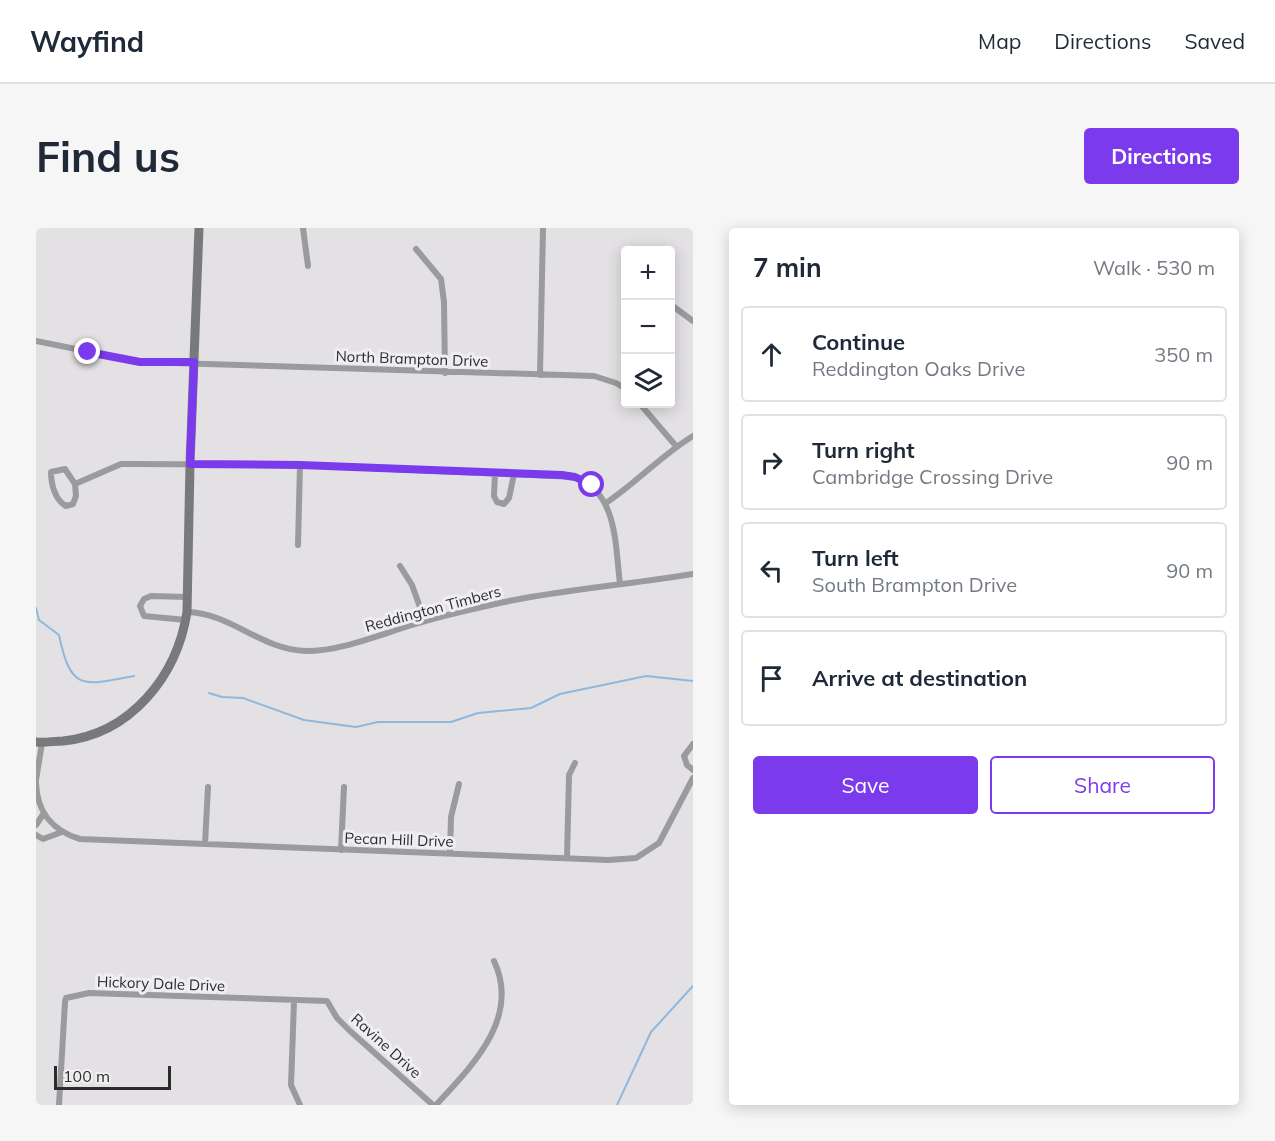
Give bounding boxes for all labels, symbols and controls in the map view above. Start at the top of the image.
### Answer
text: Wayfind [30,24,144,59]
text: Map [978,28,1021,54]
text: Directions [1054,28,1151,54]
text: Saved [1184,28,1245,54]
button: Directions [1084,128,1239,184]
text: Find us [36,130,180,183]
map controls [621,246,675,408]
button: + [621,246,675,300]
text: 7 min [753,251,822,284]
text: Walk · 530 m [1093,255,1215,280]
button: − [621,300,675,354]
text: Continue [812,328,905,356]
route end [74,338,100,364]
icon: ahead [755,338,788,371]
text: 350 m [1154,342,1213,367]
street label: North Brampton Drive [335,346,489,371]
button: layers [621,354,675,408]
text: Reddington Oaks Drive [812,356,1025,381]
text: Turn right [812,436,915,464]
icon: right [755,446,788,479]
text: 90 m [1166,450,1213,475]
text: Cambridge Crossing Drive [812,464,1053,489]
route start [578,471,604,497]
text: Turn left [812,544,899,572]
icon: left [755,554,788,587]
text: 90 m [1166,558,1213,583]
text: South Brampton Drive [812,572,1017,597]
street label: Reddington Timbers [363,581,503,636]
icon: arrive [755,662,788,695]
text: Arrive at destination [812,664,1027,692]
button: Save [753,756,978,814]
button: Share [990,756,1215,814]
street label: Pecan Hill Drive [344,828,454,851]
street label: Hickory Dale Drive [96,972,226,995]
street label: Ravine Drive [347,1009,425,1082]
scale bar [54,1063,171,1090]
text: 100 m [63,1066,110,1086]

